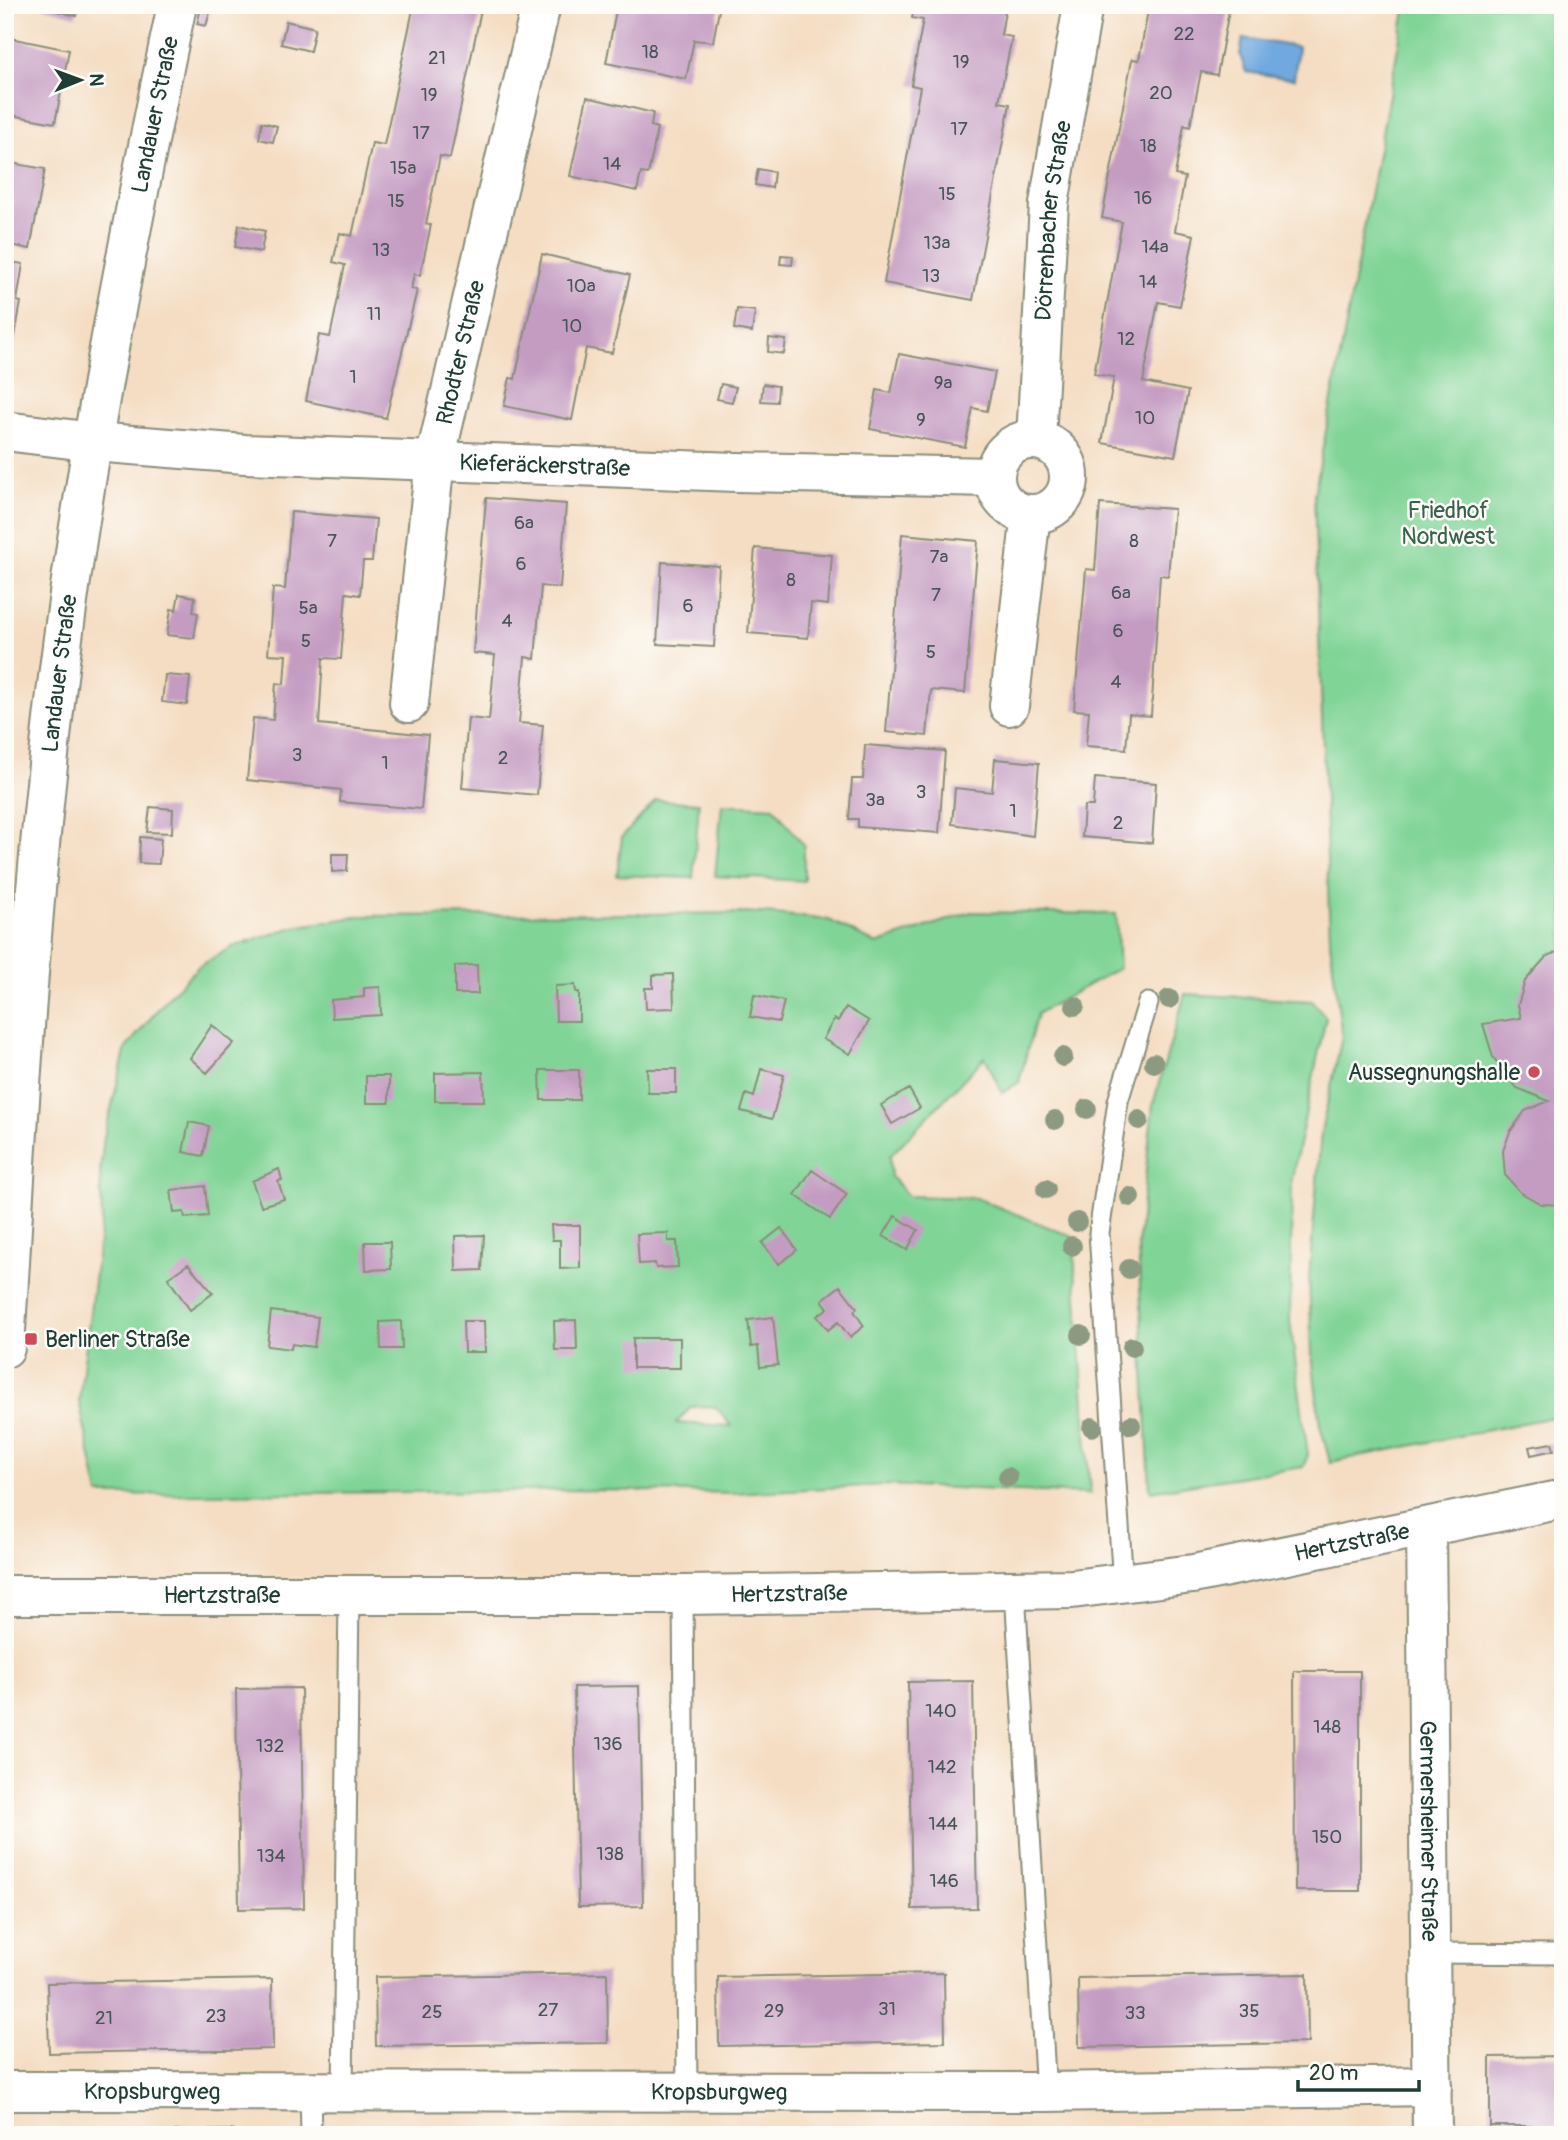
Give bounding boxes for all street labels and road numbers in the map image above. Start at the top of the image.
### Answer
street label: Landauer Straße [125,33,185,196]
street label: Dörrenbacher Straße [1029,118,1078,322]
street label: Rhodter Straße [430,277,492,427]
street label: Kieferäckerstraße [459,448,631,483]
street label: Landauer Straße [35,592,84,754]
street label: Hertzstraße [1292,1516,1413,1568]
street label: Hertzstraße [730,1578,848,1609]
street label: Hertzstraße [164,1581,281,1610]
street label: Germersheimer Straße [1413,1720,1444,1942]
street label: Kropsburgweg [84,2077,220,2106]
street label: Kropsburgweg [651,2078,787,2107]

